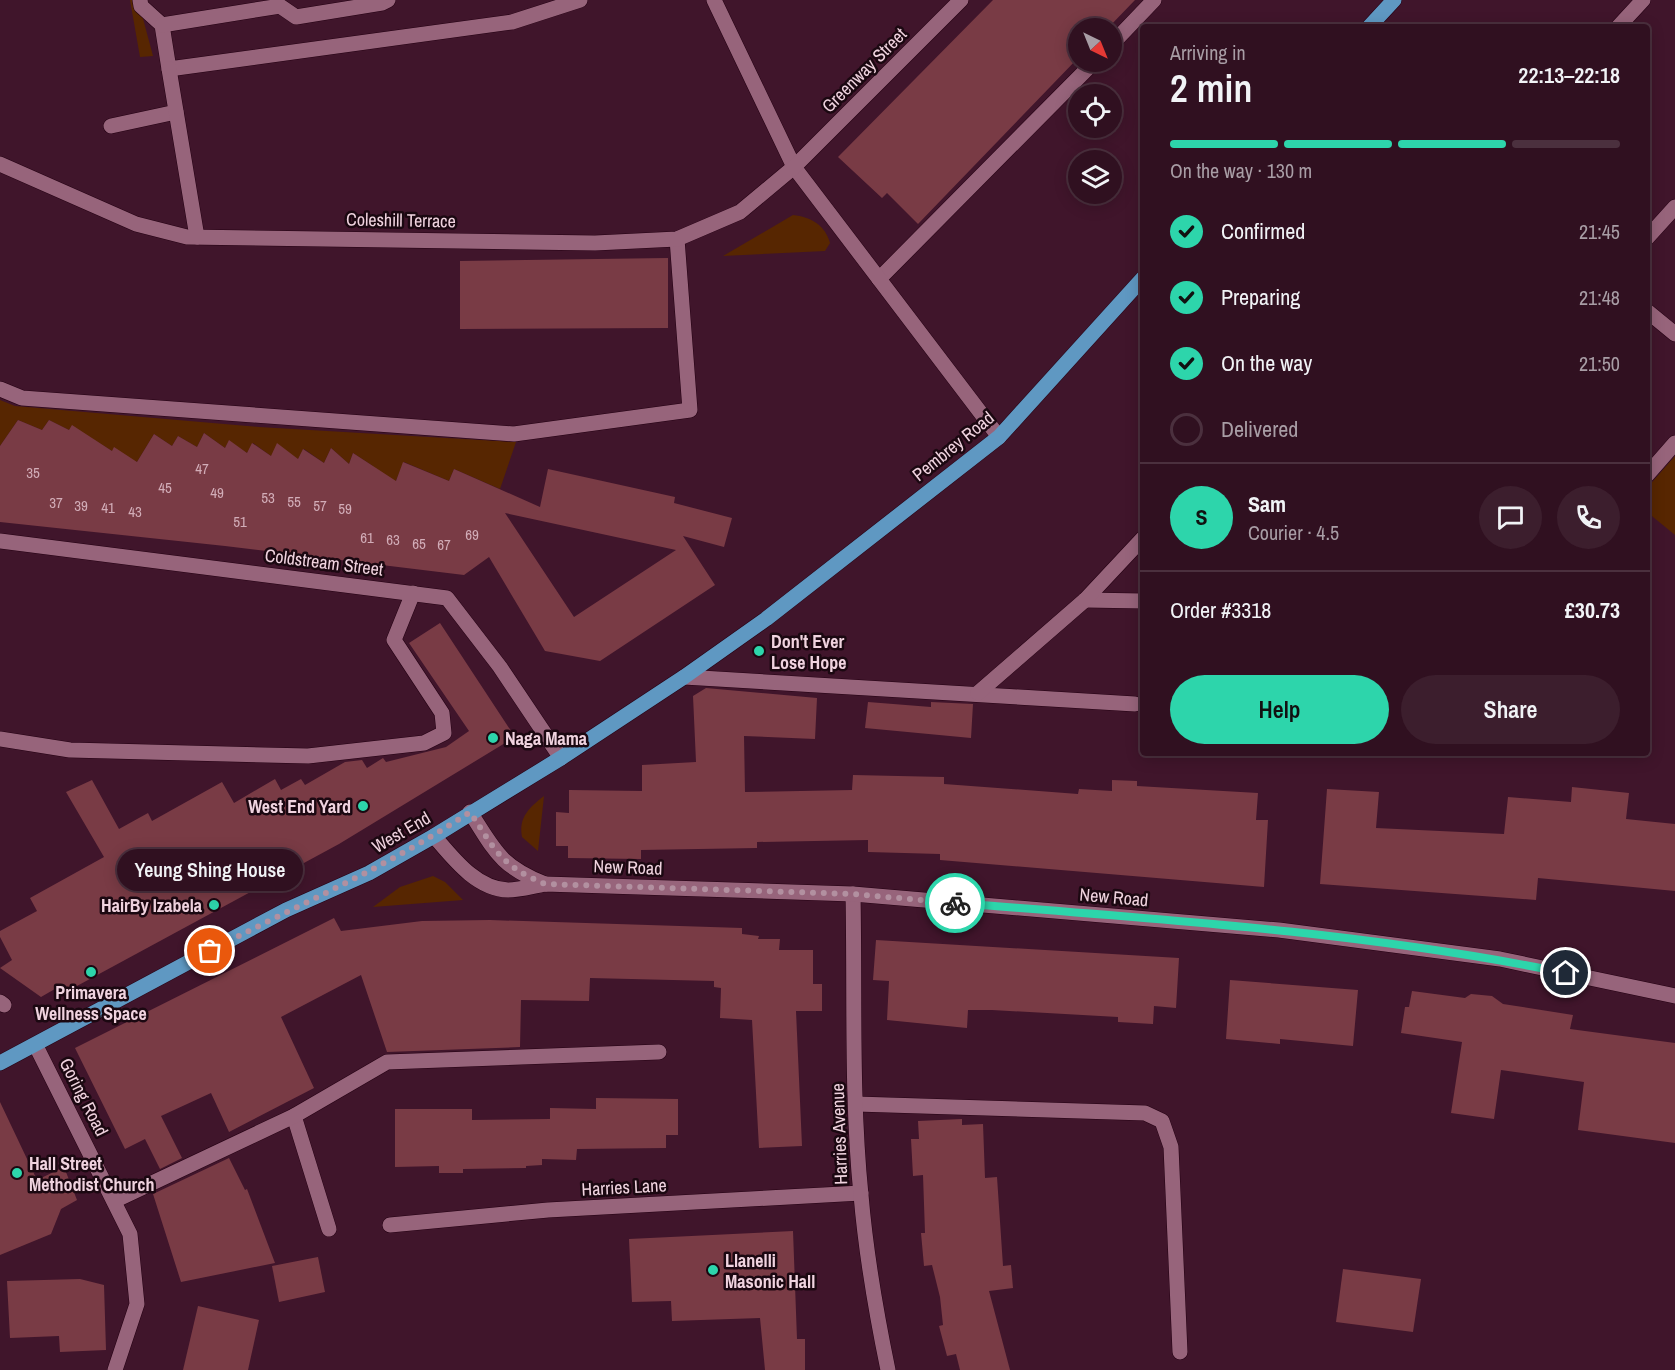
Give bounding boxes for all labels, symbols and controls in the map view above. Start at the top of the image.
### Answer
north arrow [1068,18,1122,72]
map controls [1068,18,1122,204]
street label: Greenway Street [816,22,912,118]
text: Arriving in [1170,39,1246,66]
text: 22:13–22:18 [1518,60,1620,90]
text: 2 min [1170,62,1252,114]
button: locate [1068,84,1122,138]
button: layers [1068,150,1122,204]
text: On the way · 130 m [1170,157,1312,184]
street label: Coleshill Terrace [346,207,456,233]
icon: check [1170,215,1203,248]
text: Confirmed [1221,216,1305,246]
text: 21:45 [1579,218,1620,245]
icon: check [1170,281,1203,314]
text: Preparing [1221,282,1300,312]
text: 21:48 [1579,284,1620,311]
icon: check [1170,347,1203,380]
text: On the way [1221,348,1312,378]
text: 21:50 [1579,350,1620,377]
street label: Pembrey Road [907,405,999,487]
text: Delivered [1221,414,1298,444]
house number: 47 [195,458,209,479]
house number: 35 [26,462,40,483]
house number: 45 [158,477,172,498]
house number: 49 [210,482,224,503]
button: chat [1479,486,1542,549]
button: phone [1557,486,1620,549]
house number: 53 [261,487,275,508]
text: Sam [1248,489,1286,519]
house number: 55 [287,491,301,512]
house number: 37 [49,492,63,513]
house number: 39 [74,495,88,516]
house number: 57 [313,495,327,516]
house number: 41 [101,497,115,518]
house number: 59 [338,498,352,519]
house number: 43 [128,501,142,522]
text: S [1195,502,1208,532]
house number: 51 [233,511,247,532]
text: Courier · 4.5 [1248,519,1339,546]
house number: 69 [465,524,479,545]
house number: 61 [360,527,374,548]
house number: 63 [386,529,400,550]
house number: 65 [412,533,426,554]
house number: 67 [437,534,451,555]
street label: Coldstream Street [263,542,385,582]
text: Order #3318 [1170,595,1271,625]
text: £30.73 [1565,595,1620,625]
place label: Don't Ever Lose Hope [771,629,846,675]
marker: Don't Ever Lose Hope [752,644,766,658]
button: Help [1170,675,1389,744]
button: Share [1401,675,1620,744]
place label: Naga Mama [505,726,588,751]
marker: Naga Mama [486,731,500,745]
place label: West End Yard [248,794,351,819]
marker: West End Yard [356,799,370,813]
street label: West End [367,805,435,859]
callout: Yeung Shing House [117,849,303,891]
street label: New Road [593,853,663,881]
text: Yeung Shing House [135,856,285,883]
courier [925,873,985,933]
street label: New Road [1079,882,1149,912]
icon: bike [939,887,972,920]
place label: HairBy Izabela [101,893,203,918]
marker: HairBy Izabela [207,898,221,912]
pin [184,925,235,976]
icon: bag [193,934,226,967]
pin [1540,947,1591,998]
icon: home [1549,956,1582,989]
marker: Primavera Wellness Space [84,965,98,979]
place label: Primavera Wellness Space [35,980,147,1026]
street label: Goring Road [54,1054,114,1140]
street label: Harries Avenue [825,1083,853,1185]
place label: Hall Street Methodist Church [29,1151,154,1197]
marker: Hall Street Methodist Church [10,1166,24,1180]
street label: Harries Lane [581,1172,667,1202]
place label: Llanelli Masonic Hall [725,1248,815,1294]
marker: Llanelli Masonic Hall [706,1263,720,1277]

